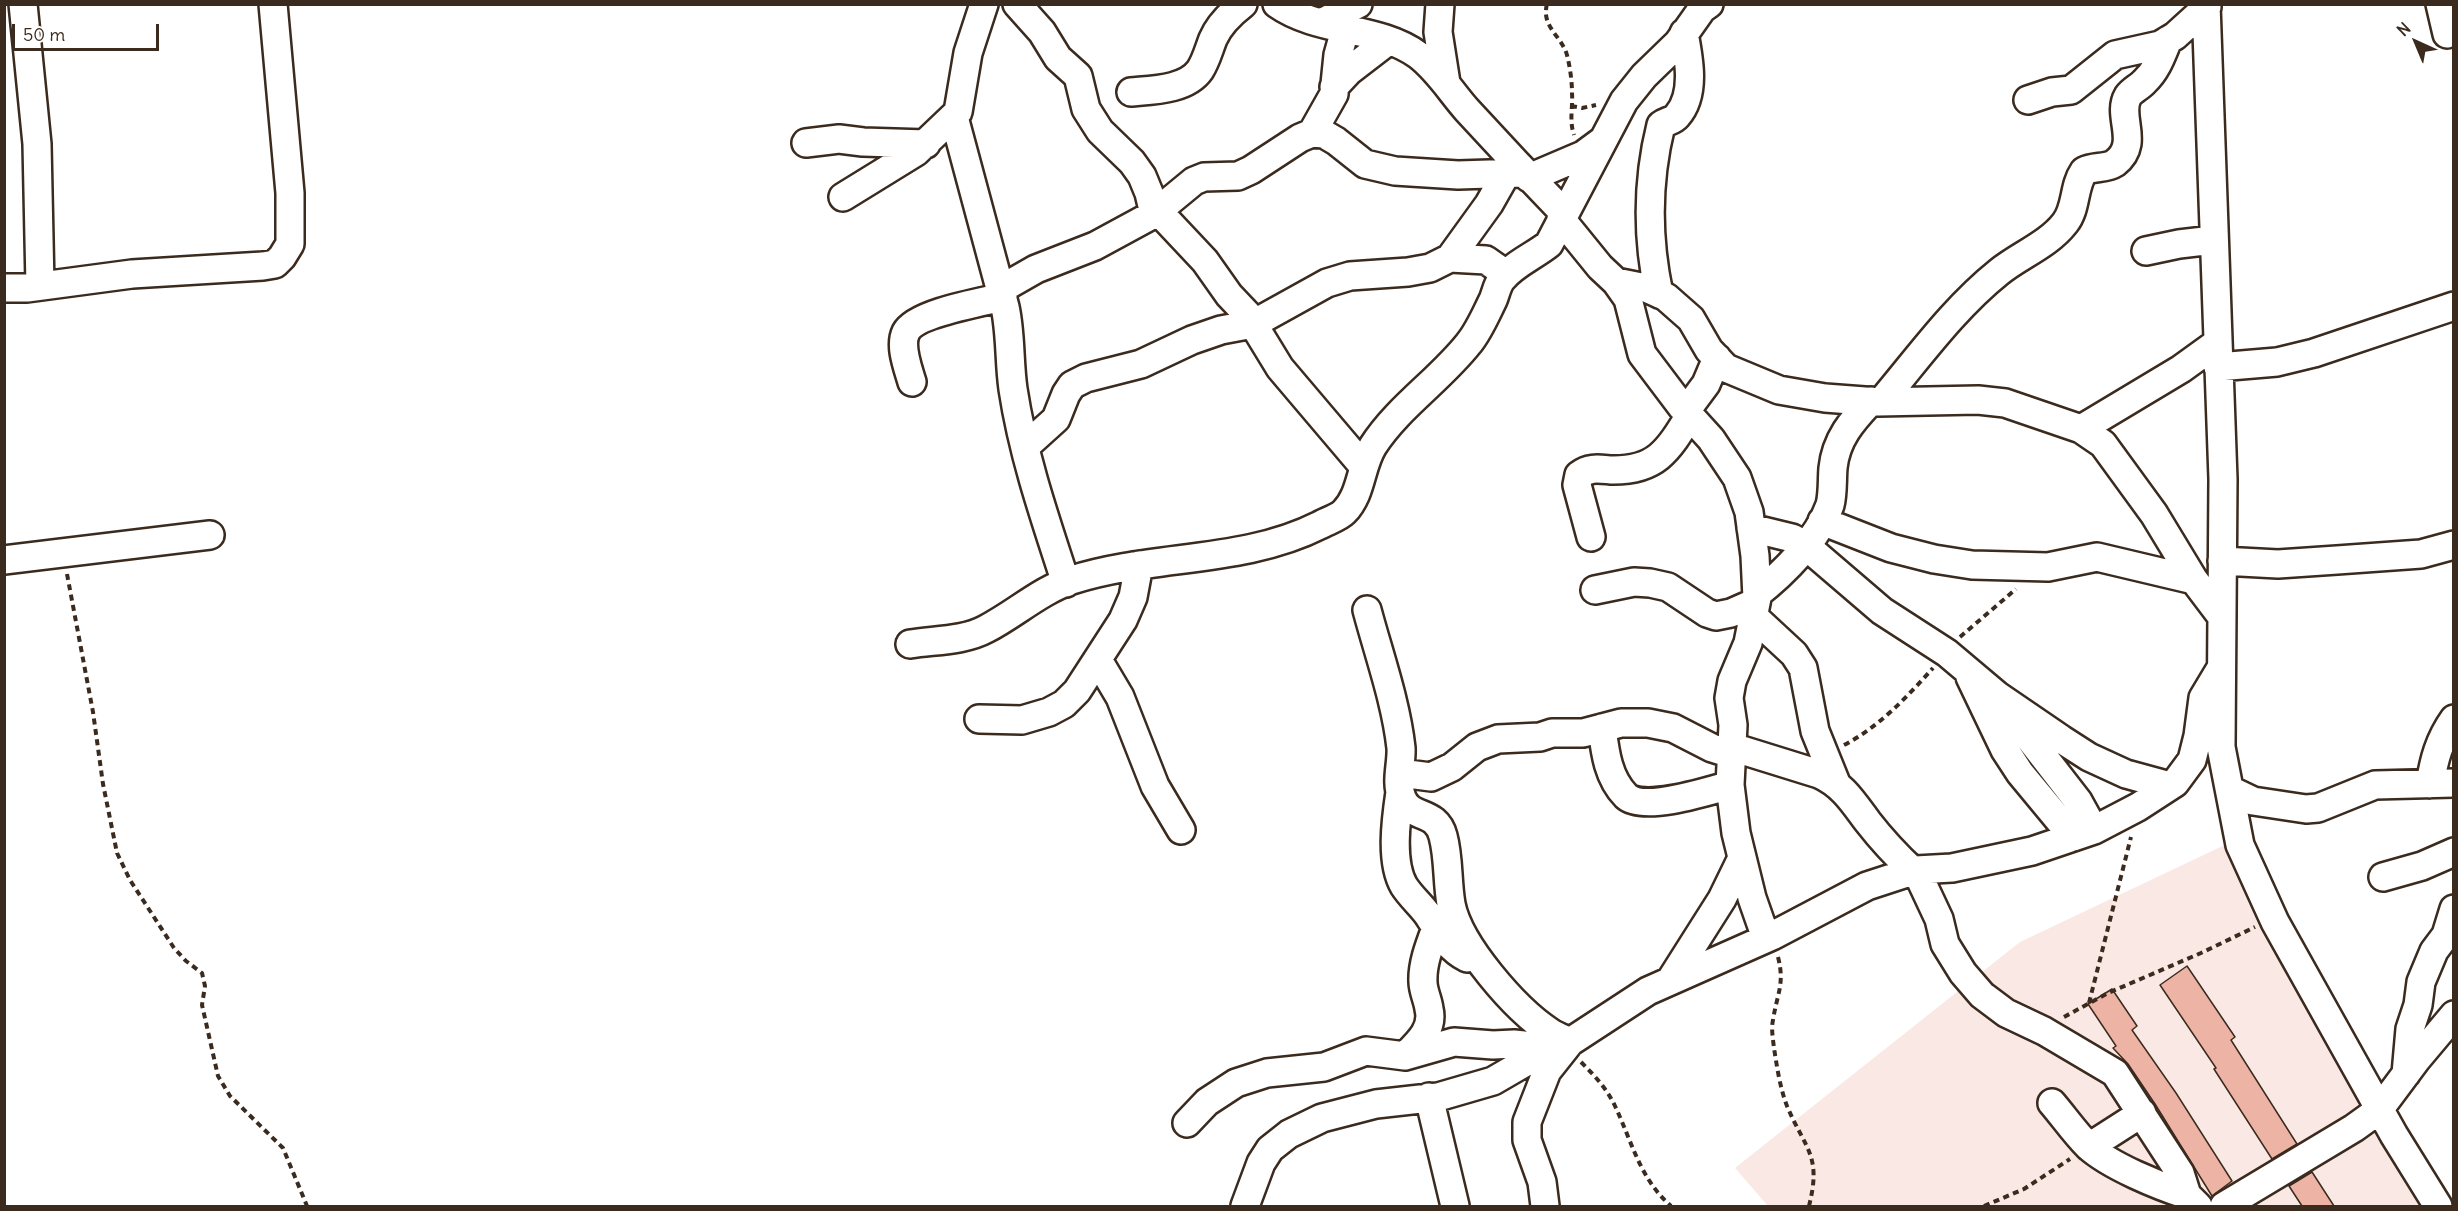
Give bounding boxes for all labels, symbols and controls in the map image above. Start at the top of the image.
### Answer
scale bar [15,12,162,50]
north arrow [2386,12,2446,72]
text: N [2393,18,2414,40]
text: 50 m [23,23,65,46]

